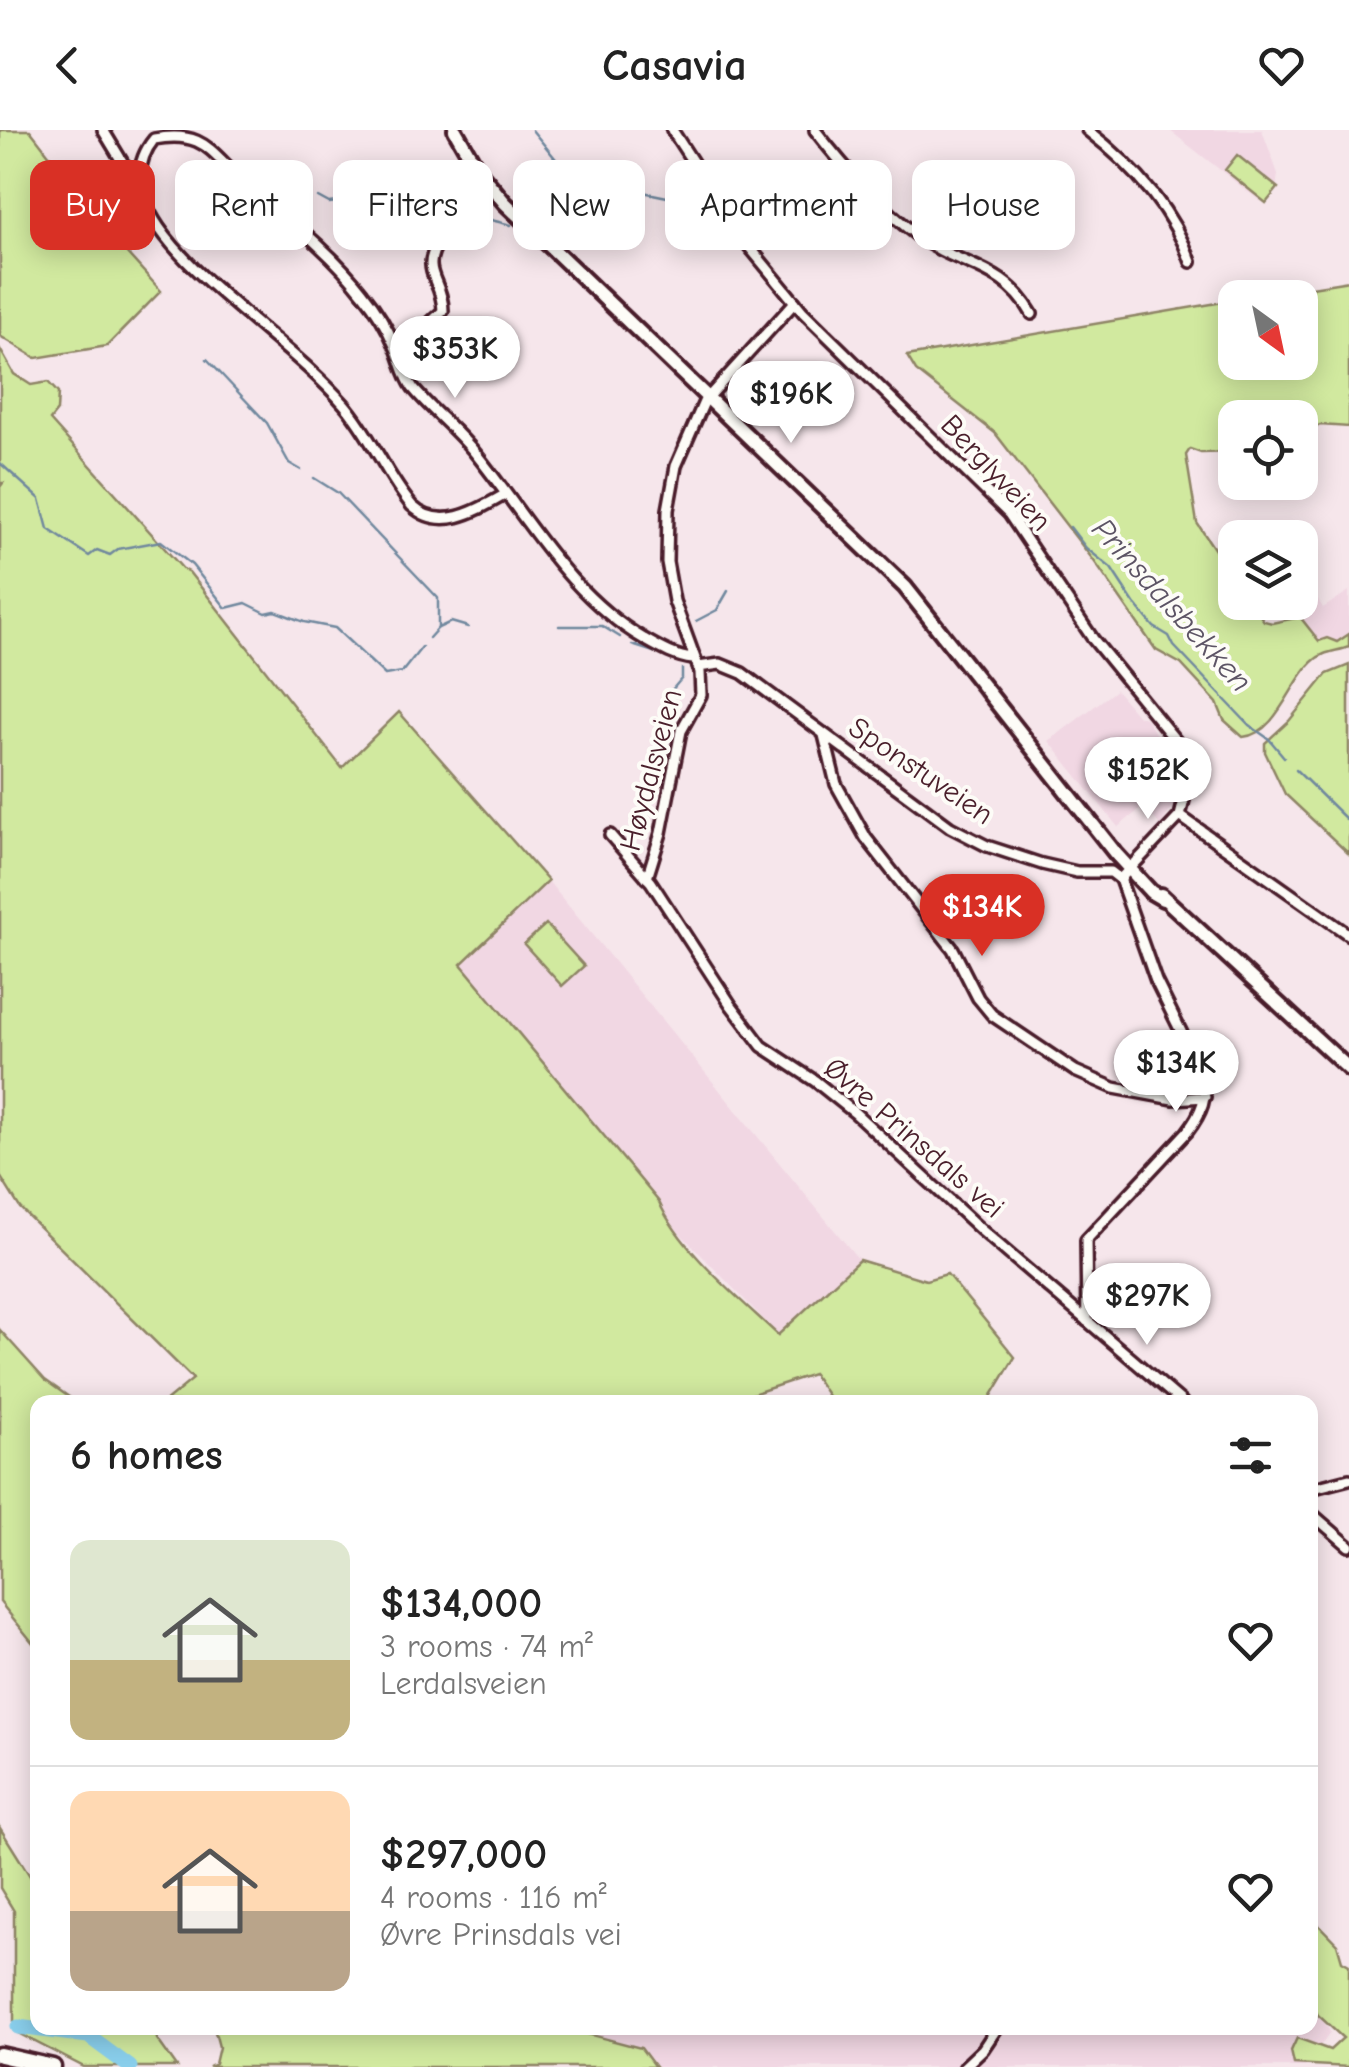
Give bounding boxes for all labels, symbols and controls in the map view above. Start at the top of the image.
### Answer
icon: back [40,38,95,93]
icon: heart [1254,38,1309,93]
text: Casavia [602,39,747,91]
chip: Buy [30,160,155,250]
chip: Rent [175,160,313,250]
chip: Filters [333,160,493,250]
chip: New [513,160,645,250]
chip: Apartment [665,160,892,250]
chip: House [912,160,1075,250]
north arrow [1218,280,1318,380]
map controls [1218,280,1318,620]
pin: $353K [385,316,525,401]
text: $353K [412,330,498,367]
pin: $196K [721,361,861,446]
text: $196K [749,375,833,412]
button: locate [1218,400,1318,500]
street label: Berglyveien [933,408,1059,538]
water label: Prinsdalsbekken [1084,511,1260,699]
button: layers [1218,520,1318,620]
street label: Høydalsveien [613,685,689,855]
street label: Sponstuveien [842,710,1000,832]
pin: $152K [1078,737,1218,822]
text: $152K [1107,751,1189,788]
pin: $134K [912,874,1052,959]
text: $134K [942,888,1022,925]
pin: $134K [1106,1030,1246,1115]
text: $134K [1136,1044,1216,1081]
street label: Øvre Prinsdals vei [817,1050,1011,1226]
pin: $297K [1077,1263,1217,1348]
text: $297K [1105,1277,1189,1314]
icon: filters [1223,1428,1278,1483]
text: 6 homes [70,1431,223,1480]
text: $134,000 [380,1579,542,1628]
icon: home [150,1580,270,1700]
icon: heart [1223,1613,1278,1668]
text: 3 rooms · 74 m² [380,1628,593,1665]
text: Lerdalsveien [380,1665,547,1702]
text: $297,000 [380,1830,547,1879]
icon: home [150,1831,270,1951]
icon: heart [1223,1864,1278,1919]
text: 4 rooms · 116 m² [380,1879,607,1916]
text: Øvre Prinsdals vei [380,1916,622,1953]

